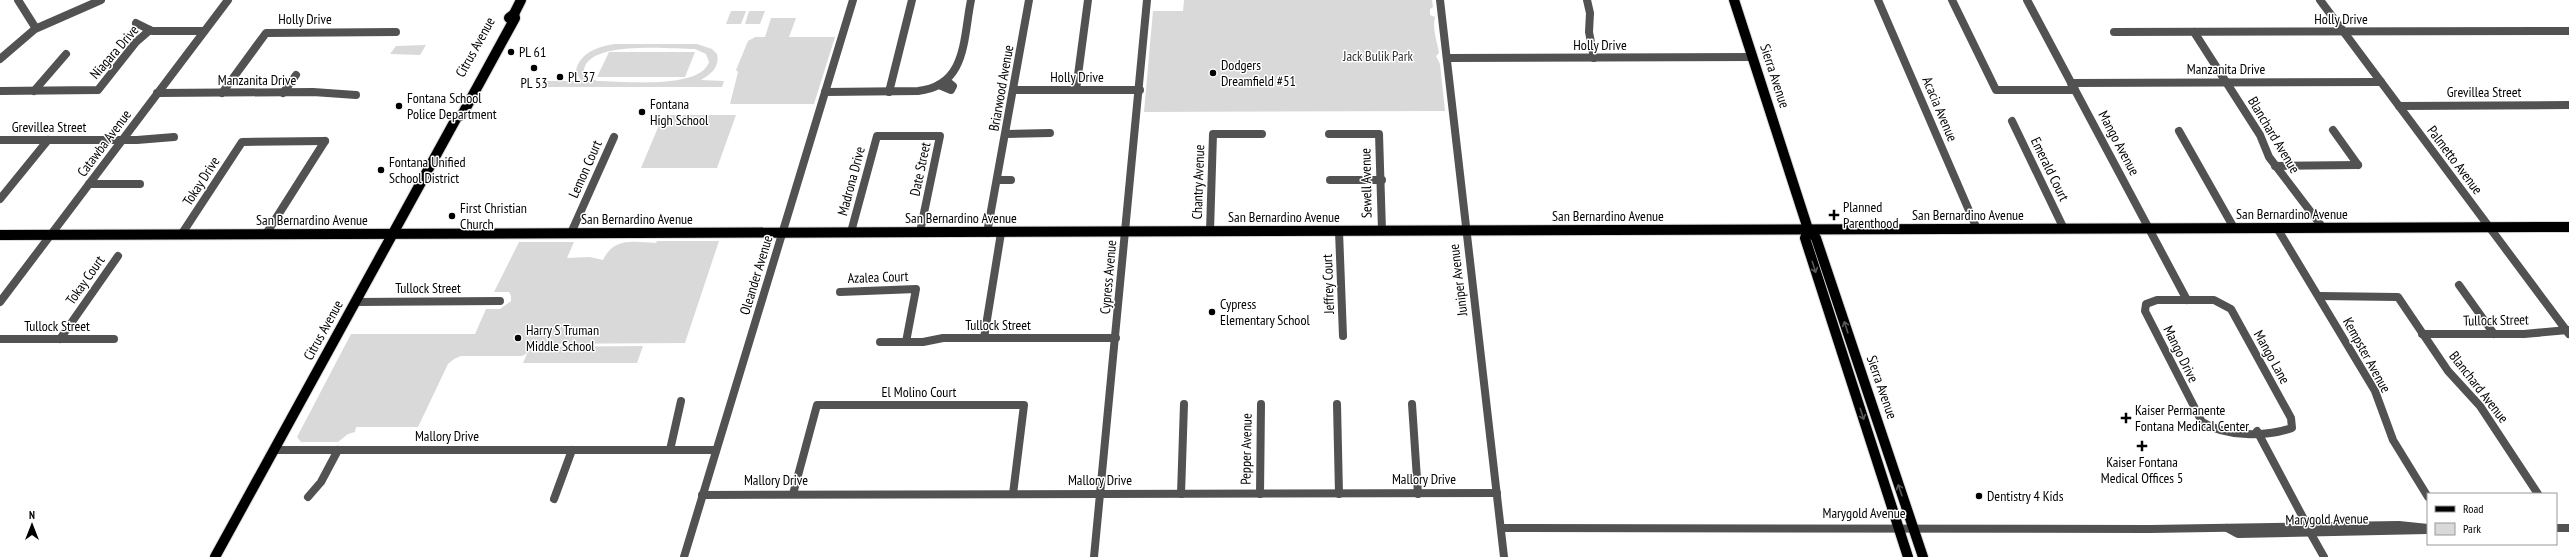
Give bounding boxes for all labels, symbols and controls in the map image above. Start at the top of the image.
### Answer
street label: Holly Drive [278,10,332,28]
street label: Holly Drive [2314,10,2368,28]
street label: Citrus Avenue [451,14,499,80]
street label: Niagara Drive [86,21,142,83]
street label: Holly Drive [1573,36,1627,54]
street label: Sierra Avenue [1756,42,1794,110]
place label: PL 61 [519,43,546,61]
street label: Briarwood Avenue [985,43,1017,133]
marker: PL 61 [506,47,516,57]
park label: Jack Bulik Park [1342,47,1413,65]
place label: Dodgers Dreamfield #51 [1221,56,1296,90]
street label: Manzanita Drive [2187,60,2265,78]
marker: PL 53 [529,63,539,73]
place label: PL 37 [568,68,595,86]
street label: Holly Drive [1050,68,1104,86]
marker: Dodgers Dreamfield #51 [1208,68,1218,78]
street label: Manzanita Drive [218,71,296,89]
marker: PL 37 [555,72,565,82]
place label: PL 53 [520,74,548,92]
street label: Acacia Avenue [1918,74,1962,144]
street label: Grevillea Street [2447,83,2521,101]
place label: Fontana School Police Department [407,89,497,123]
street label: Blanchard Avenue [2244,93,2304,177]
place label: Fontana High School [650,95,709,129]
marker: Fontana School Police Department [394,101,404,111]
street label: Catawba Avenue [73,106,135,180]
marker: Fontana High School [637,107,647,117]
street label: Mango Avenue [2094,108,2144,179]
street label: Grevillea Street [12,118,86,136]
street label: Palmetto Avenue [2423,122,2487,198]
street label: Emerald Court [2027,134,2073,204]
street label: Lemon Court [564,137,606,201]
street label: Date Street [906,140,934,197]
street label: Madrona Drive [833,144,869,217]
street label: Chantry Avenue [1188,144,1208,220]
street label: Sewell Avenue [1356,148,1376,218]
street label: Tokay Drive [178,153,224,209]
place label: Fontana Unified School District [389,153,466,187]
marker: Fontana Unified School District [376,165,386,175]
place label: Planned Parenthood [1843,198,1898,232]
place label: First Christian Church [460,199,527,233]
street label: San Bernardino Avenue [2236,205,2348,223]
street label: San Bernardino Avenue [1912,206,2024,224]
street label: San Bernardino Avenue [1552,207,1664,225]
street label: San Bernardino Avenue [1228,208,1340,226]
street label: San Bernardino Avenue [905,209,1017,227]
marker: Planned Parenthood [1828,209,1840,221]
street label: San Bernardino Avenue [581,210,693,228]
street label: San Bernardino Avenue [256,211,368,229]
marker: First Christian Church [447,211,457,221]
street label: Oleander Avenue [735,233,777,317]
street label: Cypress Avenue [1096,239,1120,315]
street label: Juniper Avenue [1445,243,1471,318]
street label: Tokay Court [62,252,108,308]
street label: Jeffrey Court [1318,254,1338,315]
one-way arrow [1811,260,1818,273]
street label: Azalea Court [847,267,909,287]
street label: Tullock Street [395,279,461,297]
place label: Cypress Elementary School [1220,295,1310,329]
street label: Citrus Avenue [299,297,347,363]
marker: Cypress Elementary School [1207,307,1217,317]
street label: Tullock Street [2463,310,2529,330]
street label: Kempster Avenue [2339,314,2395,396]
street label: Tullock Street [965,316,1031,334]
street label: Tullock Street [24,317,90,335]
place label: Harry S Truman Middle School [526,321,599,355]
one-way arrow [1841,322,1849,334]
street label: Mango Drive [2160,323,2203,386]
street label: Mango Lane [2250,327,2294,387]
marker: Harry S Truman Middle School [513,333,523,343]
street label: Blanchard Avenue [2445,347,2513,427]
street label: Sierra Avenue [1863,353,1901,421]
street label: El Molino Court [882,383,957,401]
place label: Kaiser Permanente Fontana Medical Center [2135,401,2249,435]
one-way arrow [1859,407,1866,420]
marker: Kaiser Permanente Fontana Medical Center [2120,412,2132,424]
street label: Pepper Avenue [1236,413,1256,485]
street label: Mallory Drive [415,427,479,445]
marker: Kaiser Fontana Medical Offices 5 [2136,440,2148,452]
place label: Kaiser Fontana Medical Offices 5 [2101,453,2183,487]
street label: Mallory Drive [1392,470,1456,488]
street label: Mallory Drive [744,471,808,489]
street label: Mallory Drive [1068,471,1132,489]
one-way arrow [1896,484,1903,497]
place label: Dentistry 4 Kids [1987,487,2064,505]
marker: Dentistry 4 Kids [1974,491,1984,501]
legend [2427,493,2557,545]
text: Road [2463,501,2483,516]
street label: Marygold Avenue [1822,504,1906,522]
north arrow [12,505,52,545]
text: N [29,508,35,522]
street label: Marygold Avenue [2285,509,2369,529]
text: Park [2463,521,2481,536]

